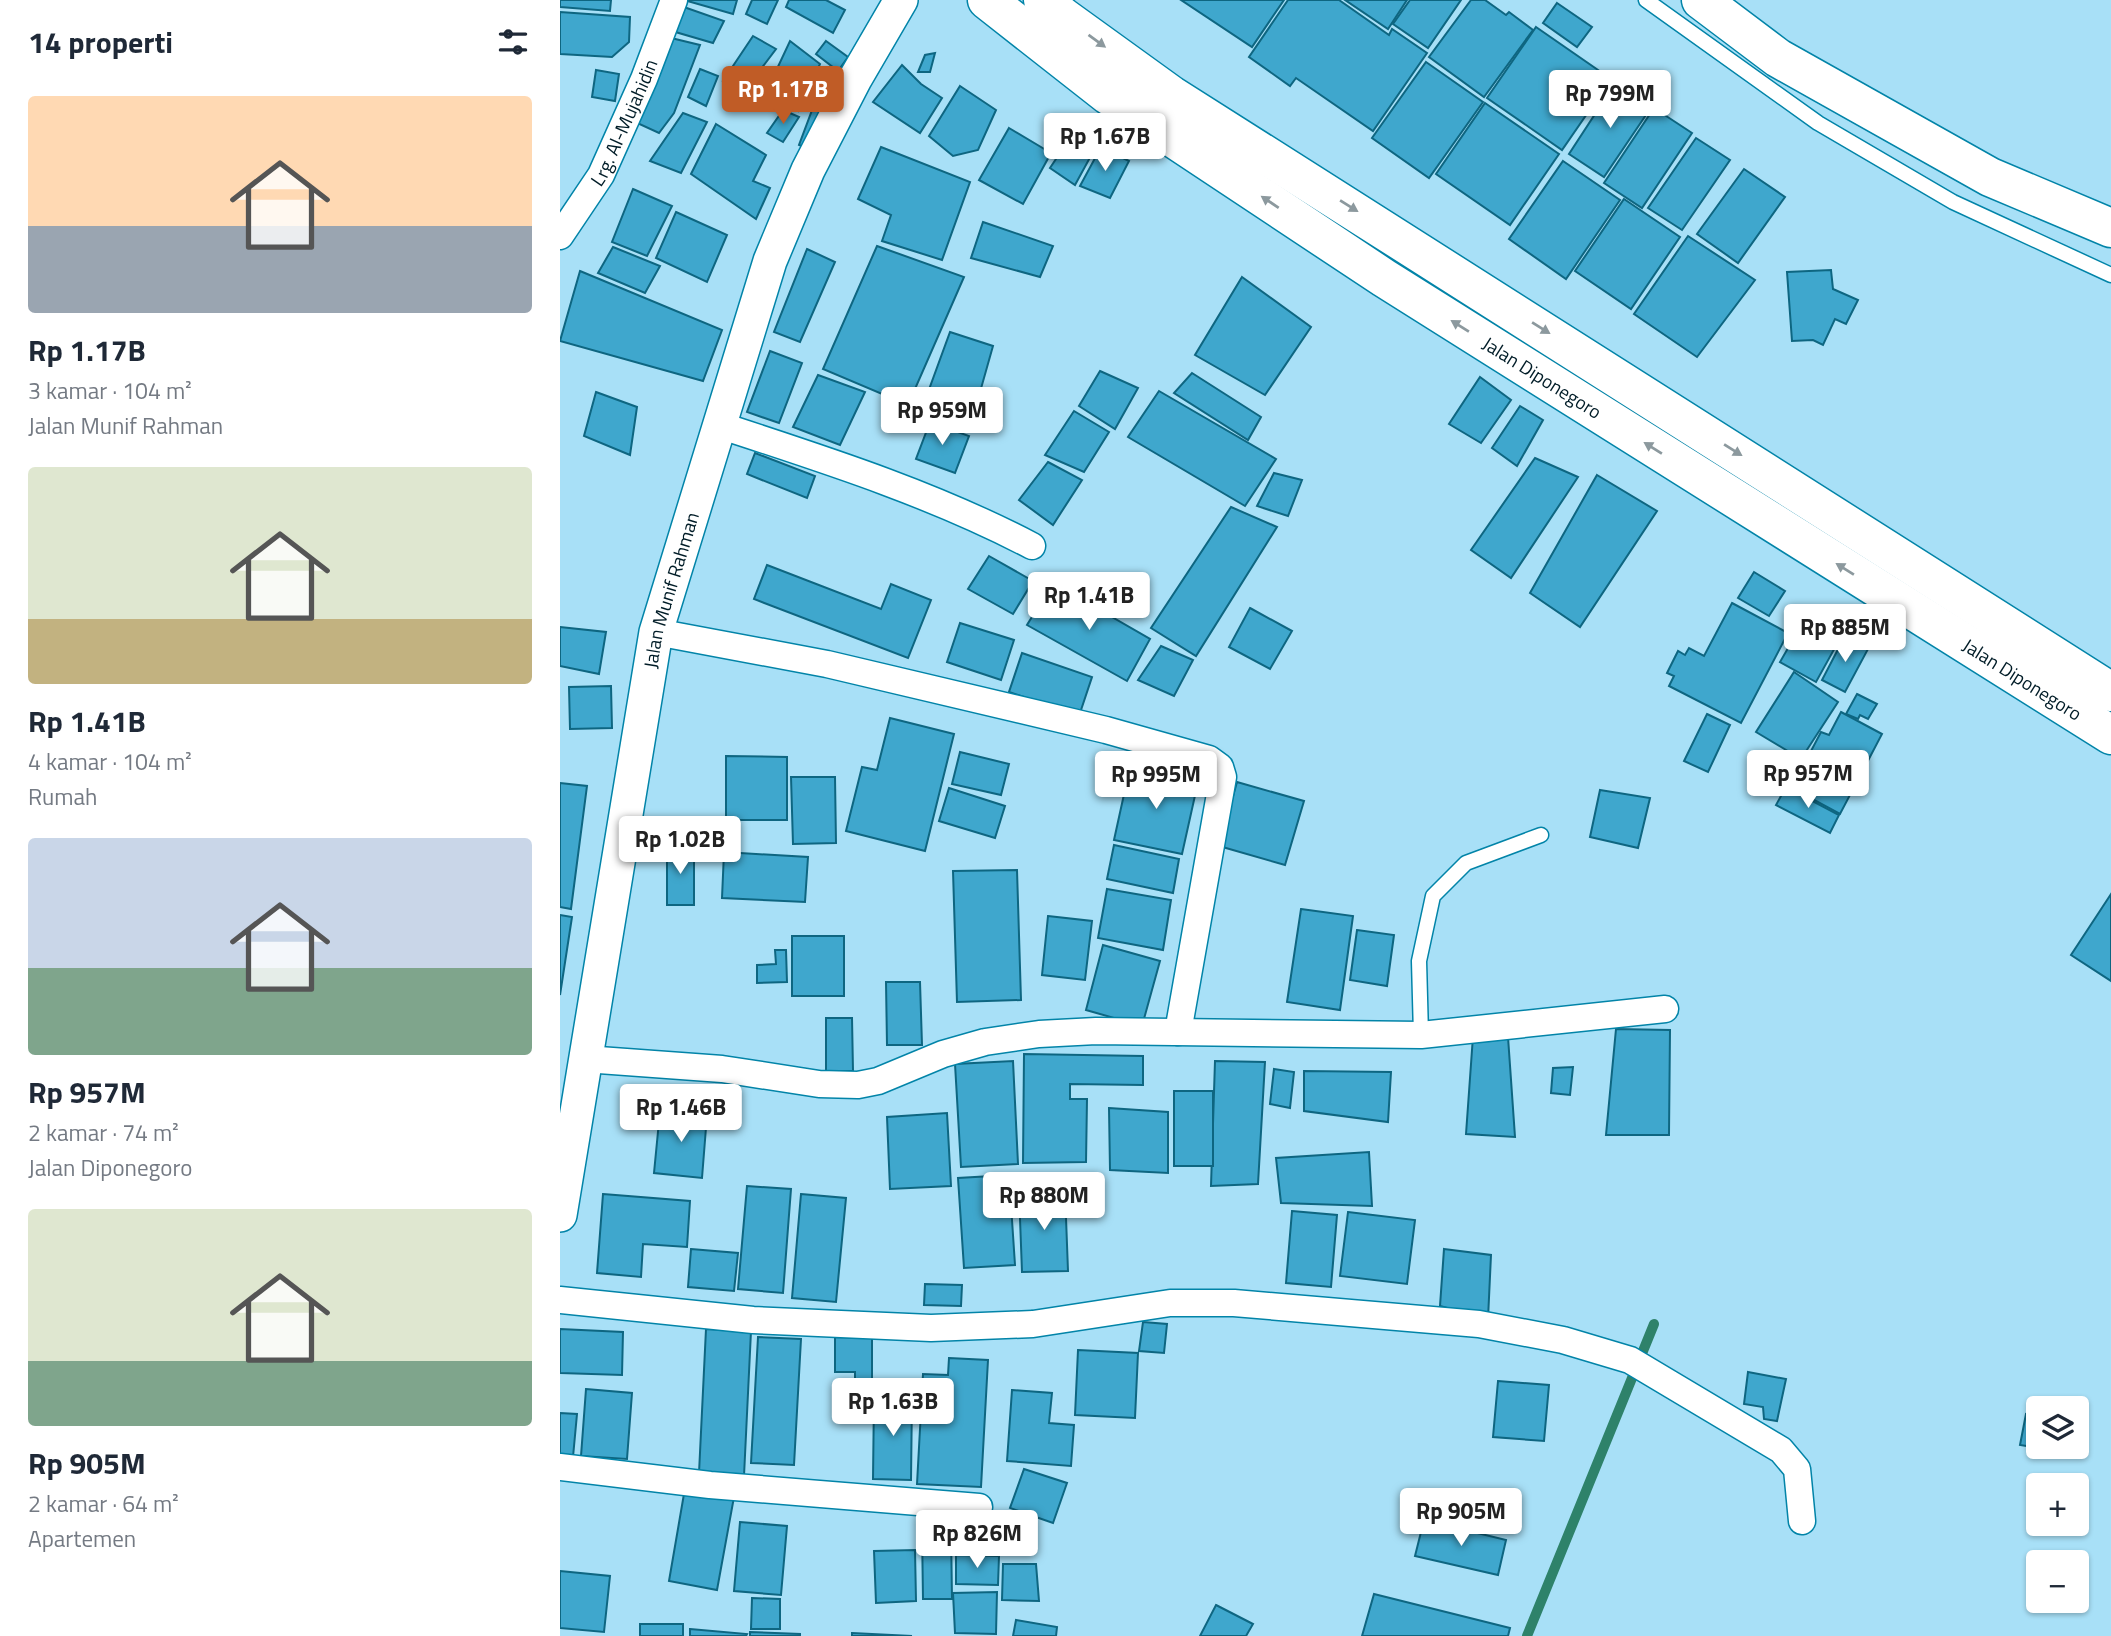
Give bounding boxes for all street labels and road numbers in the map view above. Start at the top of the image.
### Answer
street label: Lrg. Al-Mujahidin [583,55,664,192]
street label: Jalan Diponegoro [1477,329,1608,426]
street label: Jalan Munif Rahman [635,508,706,670]
street label: Jalan Diponegoro [1957,630,2088,727]

